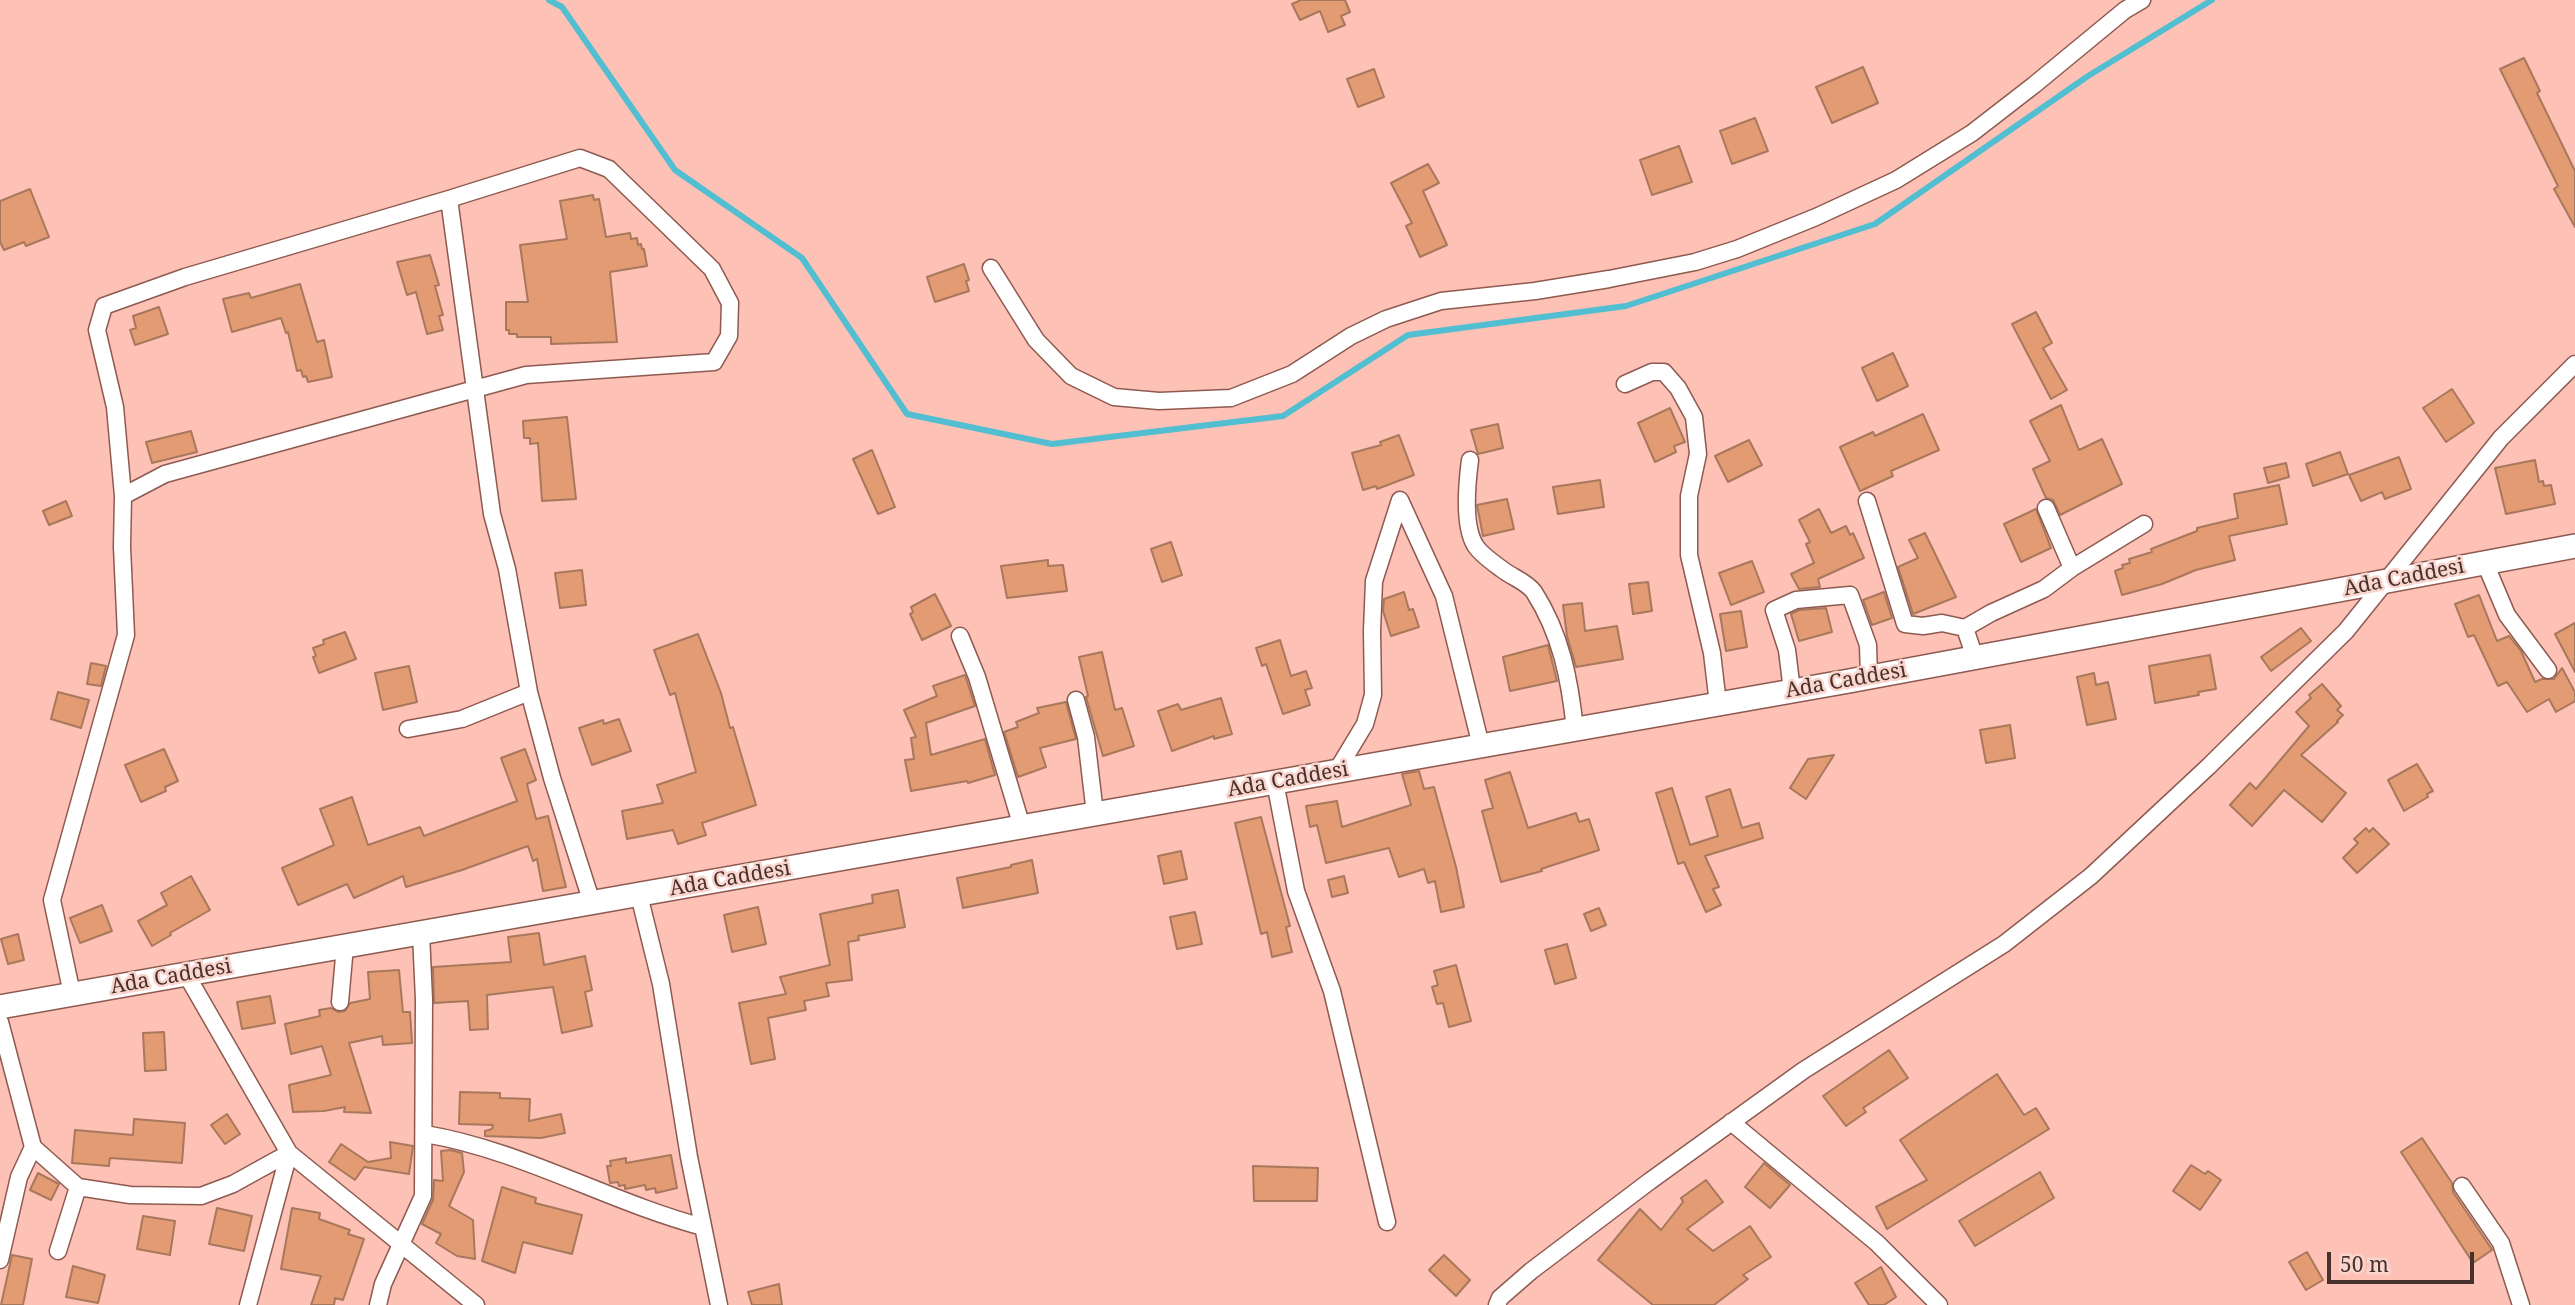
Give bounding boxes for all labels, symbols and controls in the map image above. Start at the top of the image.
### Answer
street label: Ada Caddesi [2341,554,2467,602]
street label: Ada Caddesi [1783,658,1909,704]
street label: Ada Caddesi [1225,757,1351,803]
street label: Ada Caddesi [667,856,793,902]
street label: Ada Caddesi [108,954,234,1000]
scale bar [2330,1238,2477,1282]
text: 50 m [2340,1250,2389,1278]

